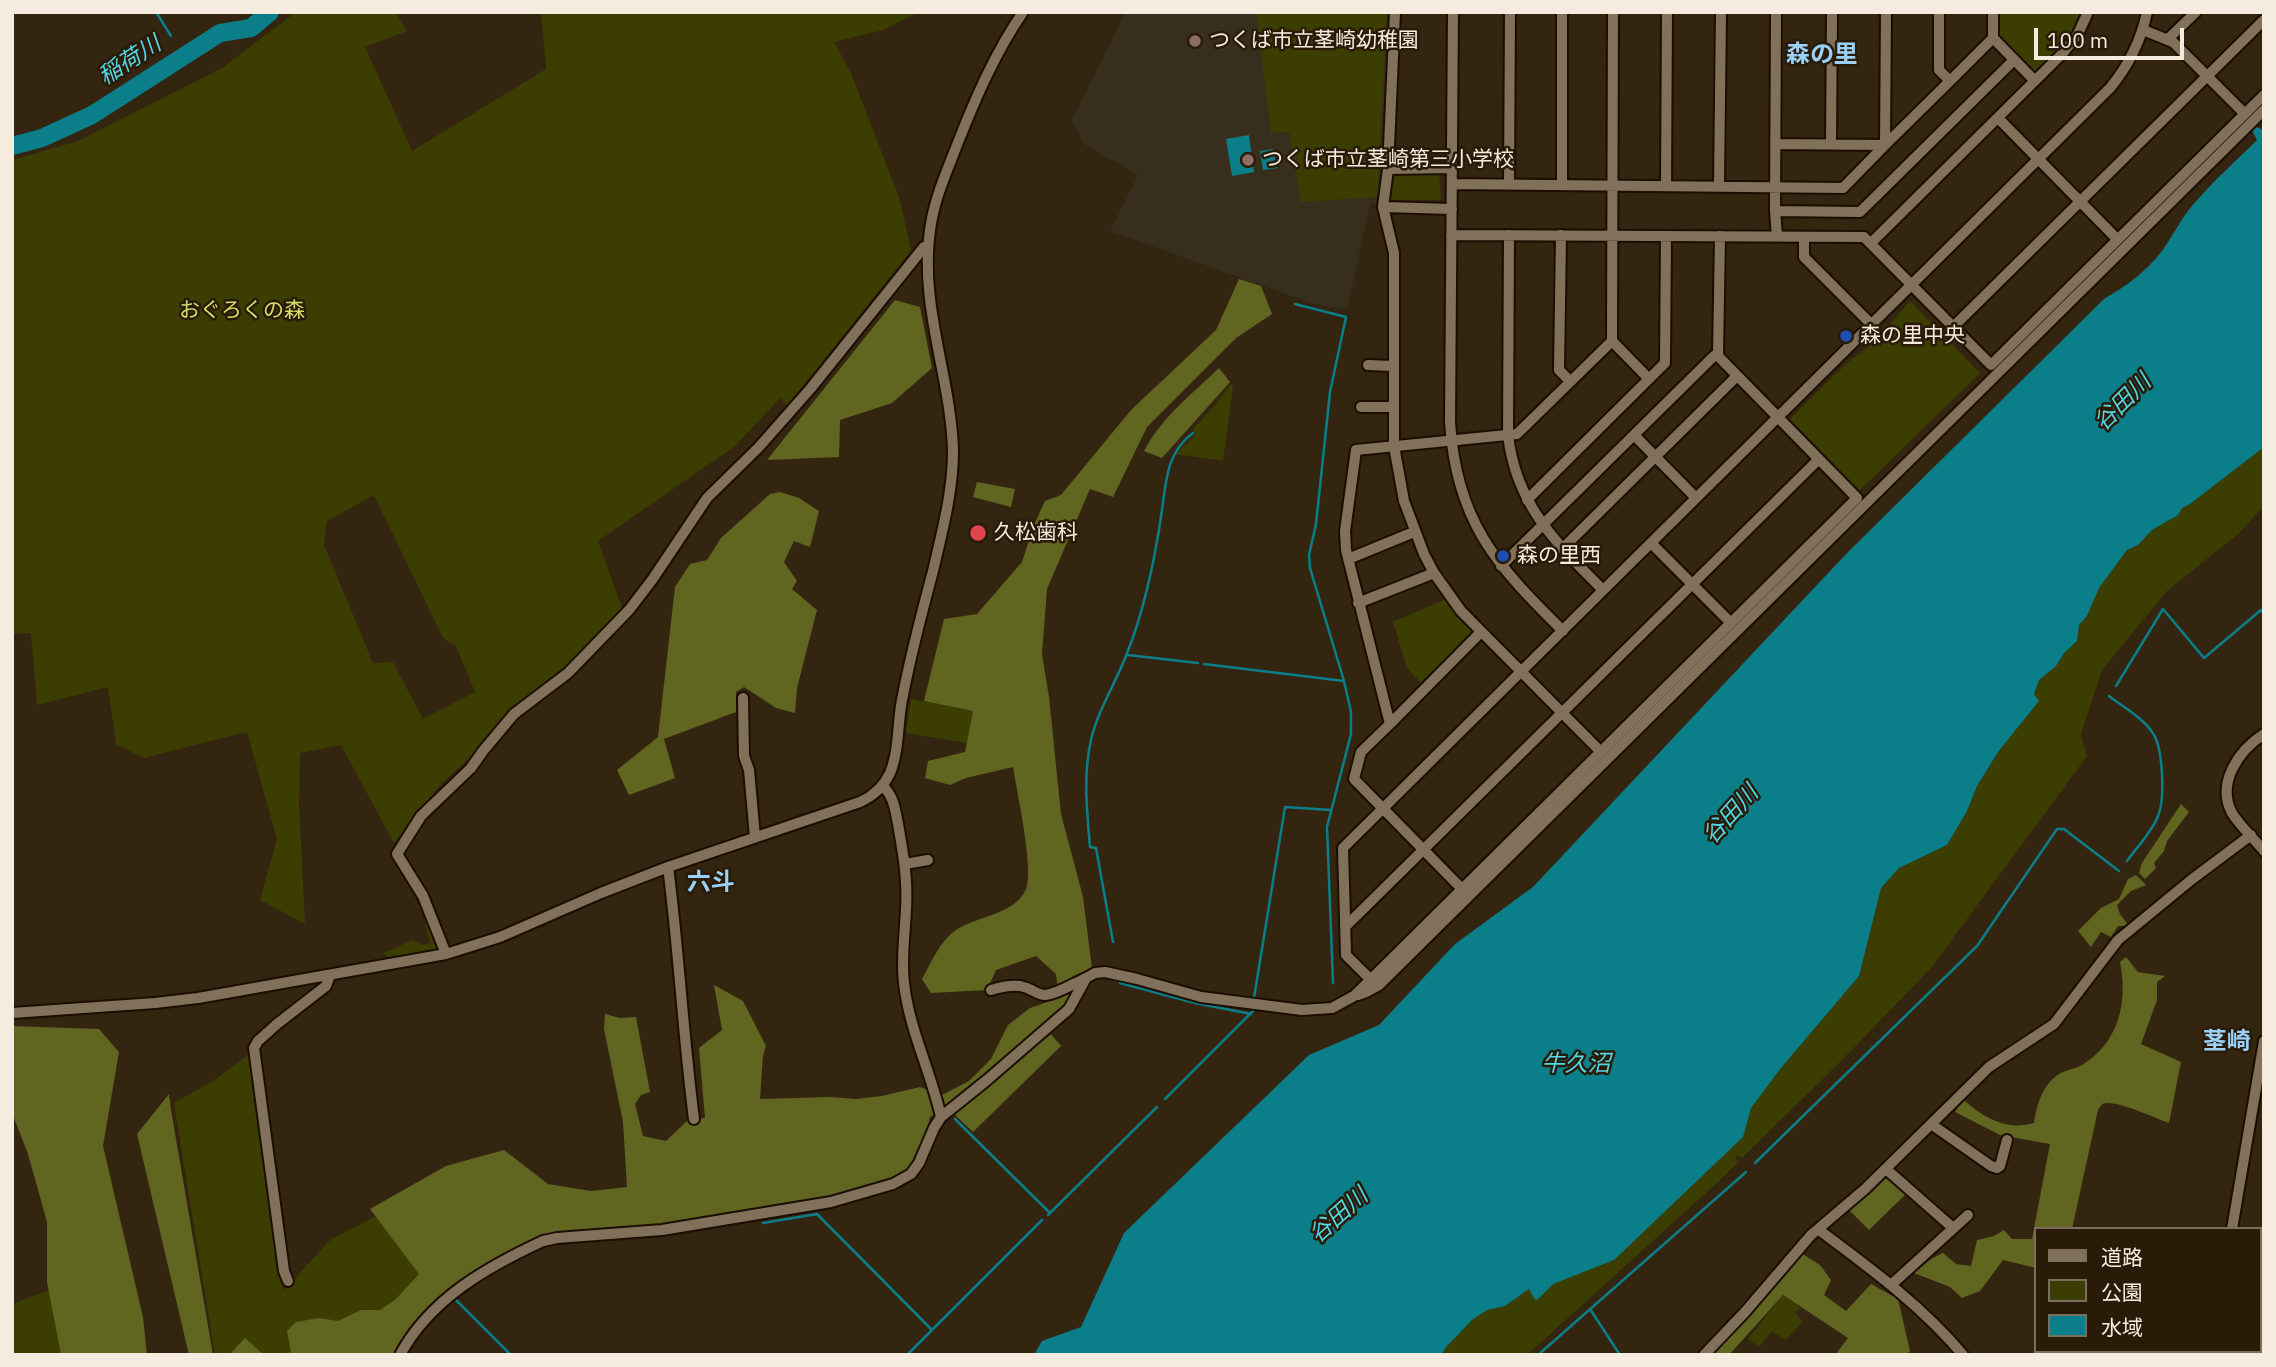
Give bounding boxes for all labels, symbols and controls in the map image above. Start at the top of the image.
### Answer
scale bar [2038,14,2188,58]
text: 100 m [2047,26,2108,54]
place label: つくば市立茎崎幼稚園 [1209,28,1419,54]
water label: 稲荷川 [94,31,166,91]
marker: つくば市立茎崎幼稚園 [1187,33,1203,49]
district label: 森の里 [1786,41,1858,69]
place label: つくば市立茎崎第三小学校 [1262,147,1514,173]
marker: つくば市立茎崎第三小学校 [1240,152,1256,168]
park label: おぐろくの森 [179,298,305,324]
place label: 森の里中央 [1860,323,1965,349]
marker: 森の里中央 [1838,328,1854,344]
water label: 谷田川 [2089,369,2157,437]
place label: 久松歯科 [994,520,1078,546]
marker: 久松歯科 [968,523,988,543]
place label: 森の里西 [1517,543,1601,569]
marker: 森の里西 [1495,548,1511,564]
water label: 谷田川 [1698,780,1764,850]
district label: 六斗 [687,869,735,897]
district label: 茎崎 [2203,1028,2251,1056]
water label: 牛久沼 [1542,1050,1610,1078]
water label: 谷田川 [1304,1183,1374,1249]
legend [2035,1227,2262,1353]
text: 道路 [2101,1243,2143,1271]
text: 公園 [2101,1278,2143,1306]
text: 水域 [2101,1313,2143,1341]

